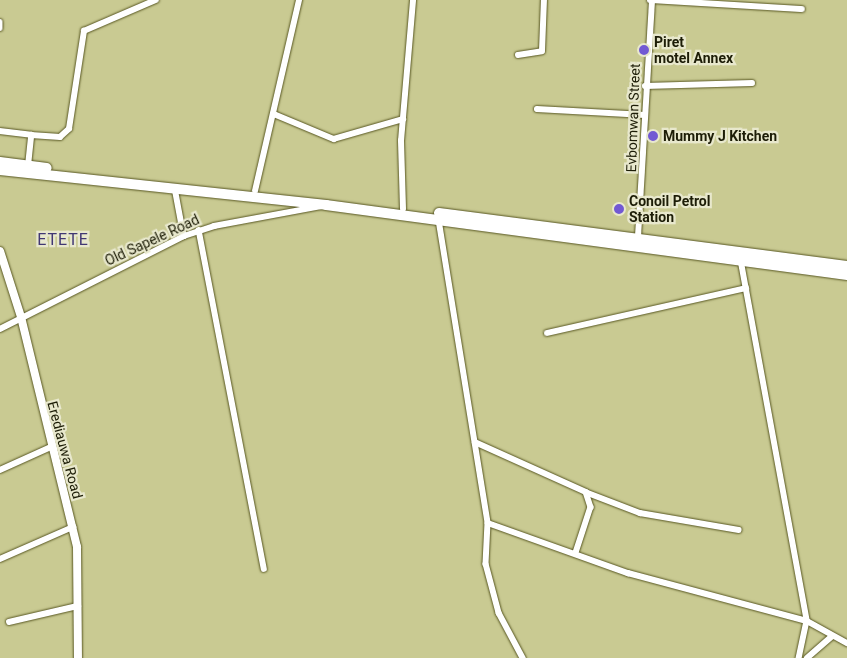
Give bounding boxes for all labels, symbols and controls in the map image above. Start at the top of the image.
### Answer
place label: Piret motel Annex [654,34,733,66]
marker: Piret motel Annex [638,44,650,56]
street label: Evbomwan Street [623,63,643,173]
place label: Mummy J Kitchen [663,128,777,144]
marker: Mummy J Kitchen [647,130,659,142]
place label: Conoil Petrol Station [629,193,710,226]
marker: Conoil Petrol Station [613,203,625,215]
street label: Old Sapele Road [102,211,202,269]
district label: ETETE [37,230,89,250]
street label: Erediauwa Road [44,399,86,501]

